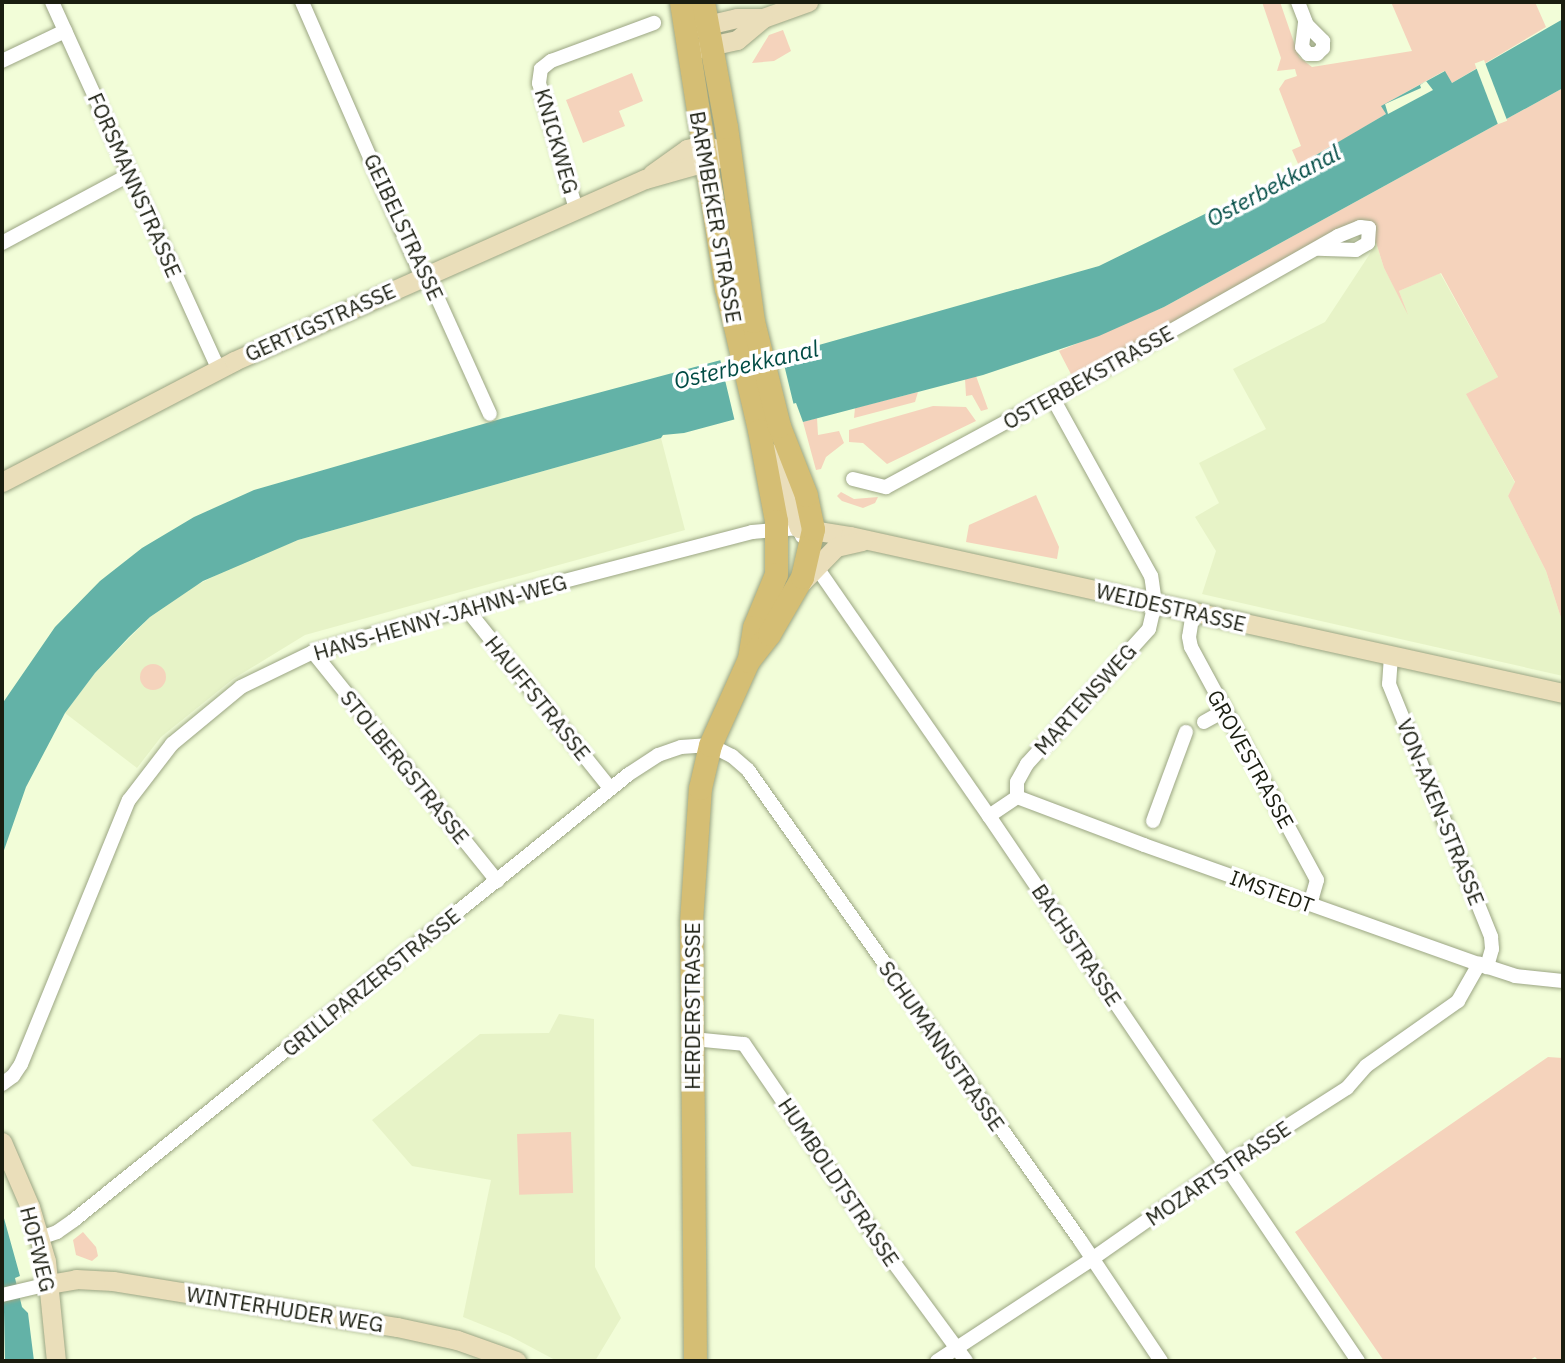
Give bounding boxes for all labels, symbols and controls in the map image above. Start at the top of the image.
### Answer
street label: KNICKWEG [530,85,584,197]
street label: FORSMANNSTRASSE [83,89,187,281]
street label: BARMBEKER STRASSE [685,109,747,325]
water label: Osterbekkanal [1201,138,1345,232]
street label: GEIBELSTRASSE [359,150,449,304]
street label: GERTIGSTRASSE [241,278,399,366]
street label: OSTERBEKSTRASSE [998,320,1178,434]
water label: Osterbekkanal [671,334,821,394]
street label: HANS-HENNY-JAHNN-WEG [311,569,569,665]
street label: WEIDESTRASSE [1094,578,1248,636]
street label: HAUFFSTRASSE [480,631,596,765]
street label: MARTENSWEG [1029,638,1141,760]
street label: STOLBERGSTRASSE [335,685,475,849]
street label: GROVESTRASSE [1202,685,1300,833]
street label: VON-AXEN-STRASSE [1392,715,1490,909]
street label: IMSTEDT [1227,864,1317,918]
street label: BACHSTRASSE [1027,879,1127,1011]
street label: GRILLPARZERSTRASSE [277,903,465,1061]
street label: HERDERSTRASSE [679,922,705,1090]
street label: SCHUMANNSTRASSE [874,956,1010,1136]
street label: HUMBOLDTSTRASSE [773,1093,905,1271]
street label: MOZARTSTRASSE [1141,1115,1295,1231]
street label: HOFWEG [15,1204,61,1294]
street label: WINTERHUDER WEG [185,1281,385,1337]

